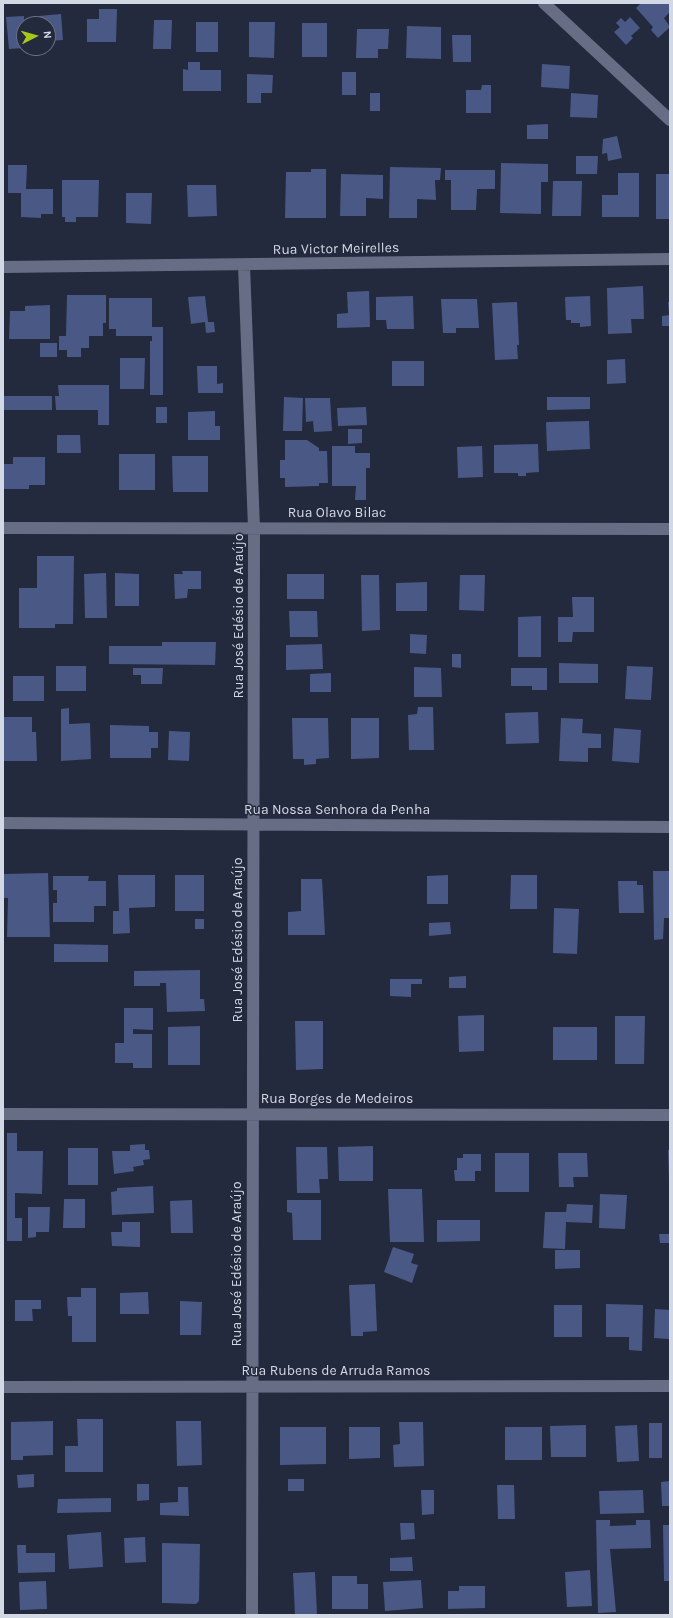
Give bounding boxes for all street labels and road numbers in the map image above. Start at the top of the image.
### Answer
street label: Rua Victor Meirelles [273,239,399,259]
street label: Rua Olavo Bilac [288,505,386,521]
street label: Rua José Edésio de Araújo [231,533,247,699]
street label: Rua Nossa Senhora da Penha [244,802,430,818]
street label: Rua José Edésio de Araújo [230,857,246,1023]
street label: Rua Borges de Medeiros [261,1091,413,1107]
street label: Rua José Edésio de Araújo [229,1181,245,1347]
street label: Rua Rubens de Arruda Ramos [242,1363,430,1379]

